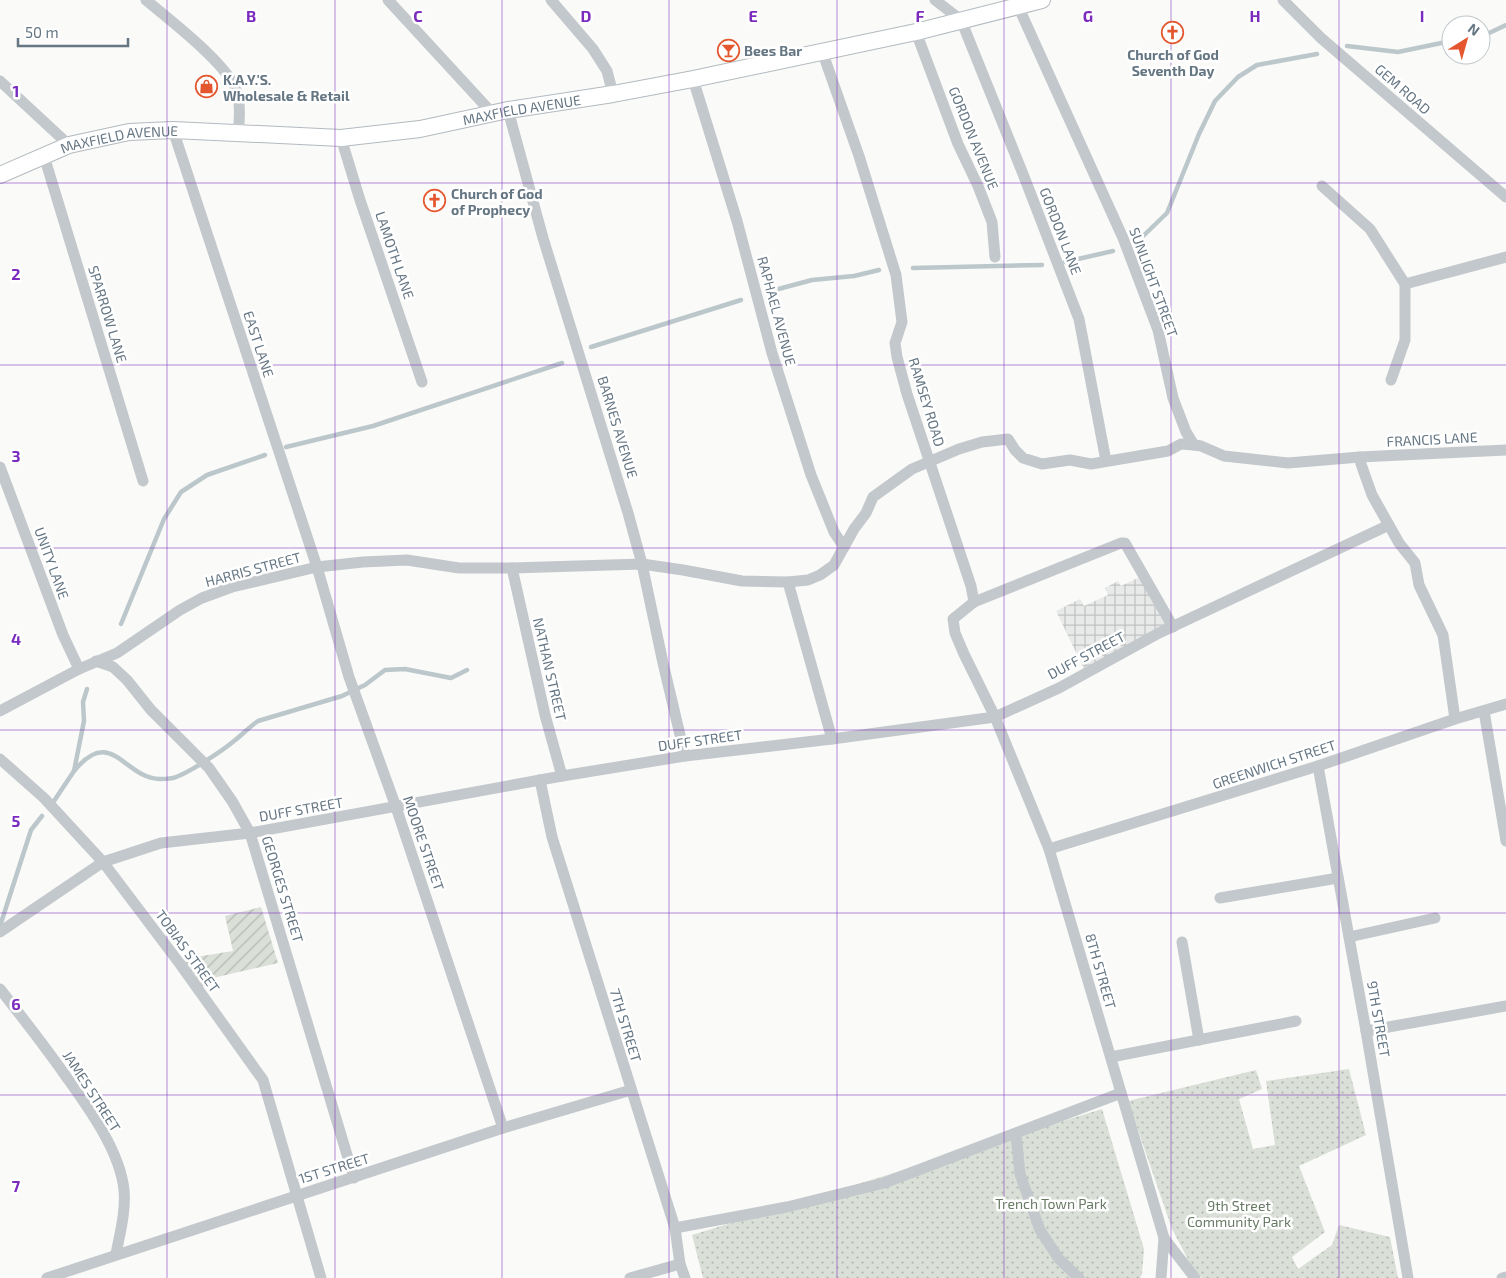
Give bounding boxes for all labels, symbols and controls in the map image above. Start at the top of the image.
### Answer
text: B [246,6,256,25]
text: C [413,6,423,25]
text: D [581,6,592,25]
text: E [748,6,758,25]
text: F [916,6,925,25]
text: G [1083,6,1093,25]
text: H [1249,6,1261,25]
text: I [1420,6,1424,25]
scale bar [18,15,128,47]
north arrow [1441,15,1491,65]
text: N [1465,19,1483,39]
church icon: Church of God Seventh Day [1161,20,1185,44]
text: 50 m [25,23,59,41]
bar icon: Bees Bar [716,38,740,62]
place label: Bees Bar [744,42,802,59]
place label: Church of God Seventh Day [1127,46,1219,79]
street label: GEM ROAD [1372,60,1434,118]
place label: K.A.Y.'S. Wholesale & Retail [223,71,350,104]
shop icon: K.A.Y.'S. Wholesale & Retail [195,75,219,99]
text: 1 [13,81,19,100]
street label: GORDON AVENUE [946,84,1002,192]
street label: MAXFIELD AVENUE [461,91,582,128]
street label: MAXFIELD AVENUE [57,121,179,156]
place label: Church of God of Prophecy [451,185,543,218]
street label: GORDON LANE [1037,185,1085,277]
church icon: Church of God of Prophecy [423,189,447,213]
street label: LAMOTH LANE [372,209,418,301]
street label: SUNLIGHT STREET [1126,225,1182,339]
street label: RAPHAEL AVENUE [754,254,800,368]
street label: SPARROW LANE [85,263,131,365]
text: 2 [11,264,21,283]
street label: EAST LANE [240,309,278,380]
street label: RAMSEY ROAD [905,356,949,448]
street label: BARNES AVENUE [594,374,642,480]
street label: FRANCIS LANE [1386,428,1478,450]
text: 3 [11,446,21,465]
street label: UNITY LANE [31,525,73,601]
street label: HARRIS STREET [203,548,303,590]
street label: NATHAN STREET [530,616,570,722]
street label: DUFF STREET [1044,628,1128,682]
text: 4 [11,629,21,648]
street label: DUFF STREET [657,726,743,754]
street label: GREENWICH STREET [1210,736,1338,792]
street label: DUFF STREET [258,793,344,825]
street label: MOORE STREET [400,793,448,893]
text: 5 [12,811,21,830]
street label: GEORGES STREET [259,834,307,944]
street label: TOBIAS STREET [152,906,224,996]
street label: 8TH STREET [1082,931,1120,1011]
street label: 9TH STREET [1364,980,1394,1058]
street label: 7TH STREET [607,986,645,1064]
text: 6 [11,994,21,1013]
street label: JAMES STREET [60,1047,124,1135]
street label: 1ST STREET [297,1149,371,1187]
text: 7 [12,1176,21,1195]
park label: Trench Town Park [995,1195,1107,1212]
park label: 9th Street Community Park [1187,1197,1291,1230]

